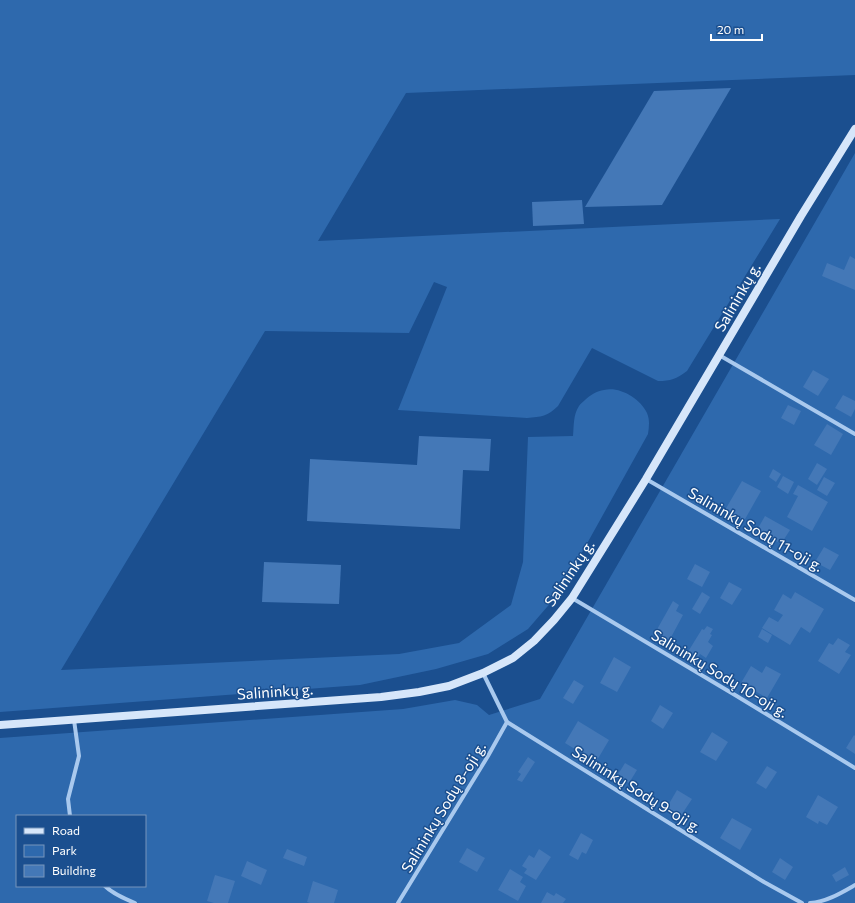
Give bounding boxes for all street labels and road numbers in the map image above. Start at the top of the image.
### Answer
street label: Salininkų g. [710,259,764,335]
street label: Salininkų Sodų 11-oji g. [685,483,827,575]
street label: Salininkų g. [540,536,598,610]
street label: Salininkų Sodų 10-oji g. [648,625,792,721]
street label: Salininkų g. [236,679,314,703]
street label: Salininkų Sodų 8-oji g. [397,738,489,876]
street label: Salininkų Sodų 9-oji g. [569,742,705,836]

